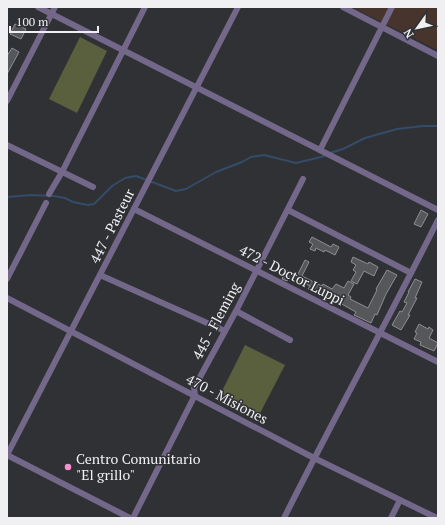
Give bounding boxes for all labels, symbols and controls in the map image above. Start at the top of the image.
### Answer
scale bar [10,8,98,34]
north arrow [397,8,437,48]
text: 100 m [16,14,49,29]
text: N [400,26,417,41]
street label: 447 - Pasteur [85,185,139,266]
street label: 472 - Doctor Luppi [236,240,348,309]
street label: 445 - Fleming [187,278,244,363]
street label: 470 - Misiones [183,369,271,428]
place label: Centro Comunitario "El grillo" [76,449,201,484]
marker: Centro Comunitario "El grillo" [63,462,73,472]

